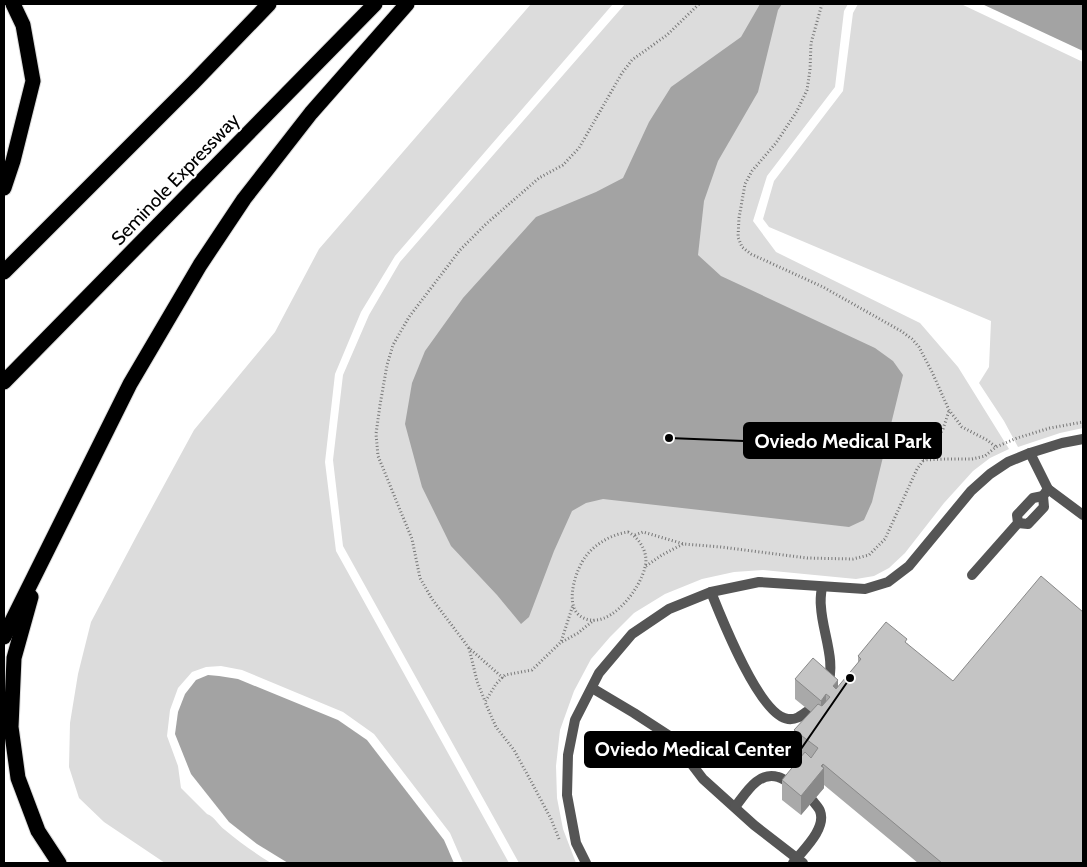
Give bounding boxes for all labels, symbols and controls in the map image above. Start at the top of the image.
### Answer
street label: Seminole Expressway [107,108,244,250]
callout: Oviedo Medical Park [744,423,941,458]
text: Oviedo Medical Park [754,429,932,453]
callout: Oviedo Medical Center [585,732,801,767]
text: Oviedo Medical Center [595,737,792,761]

